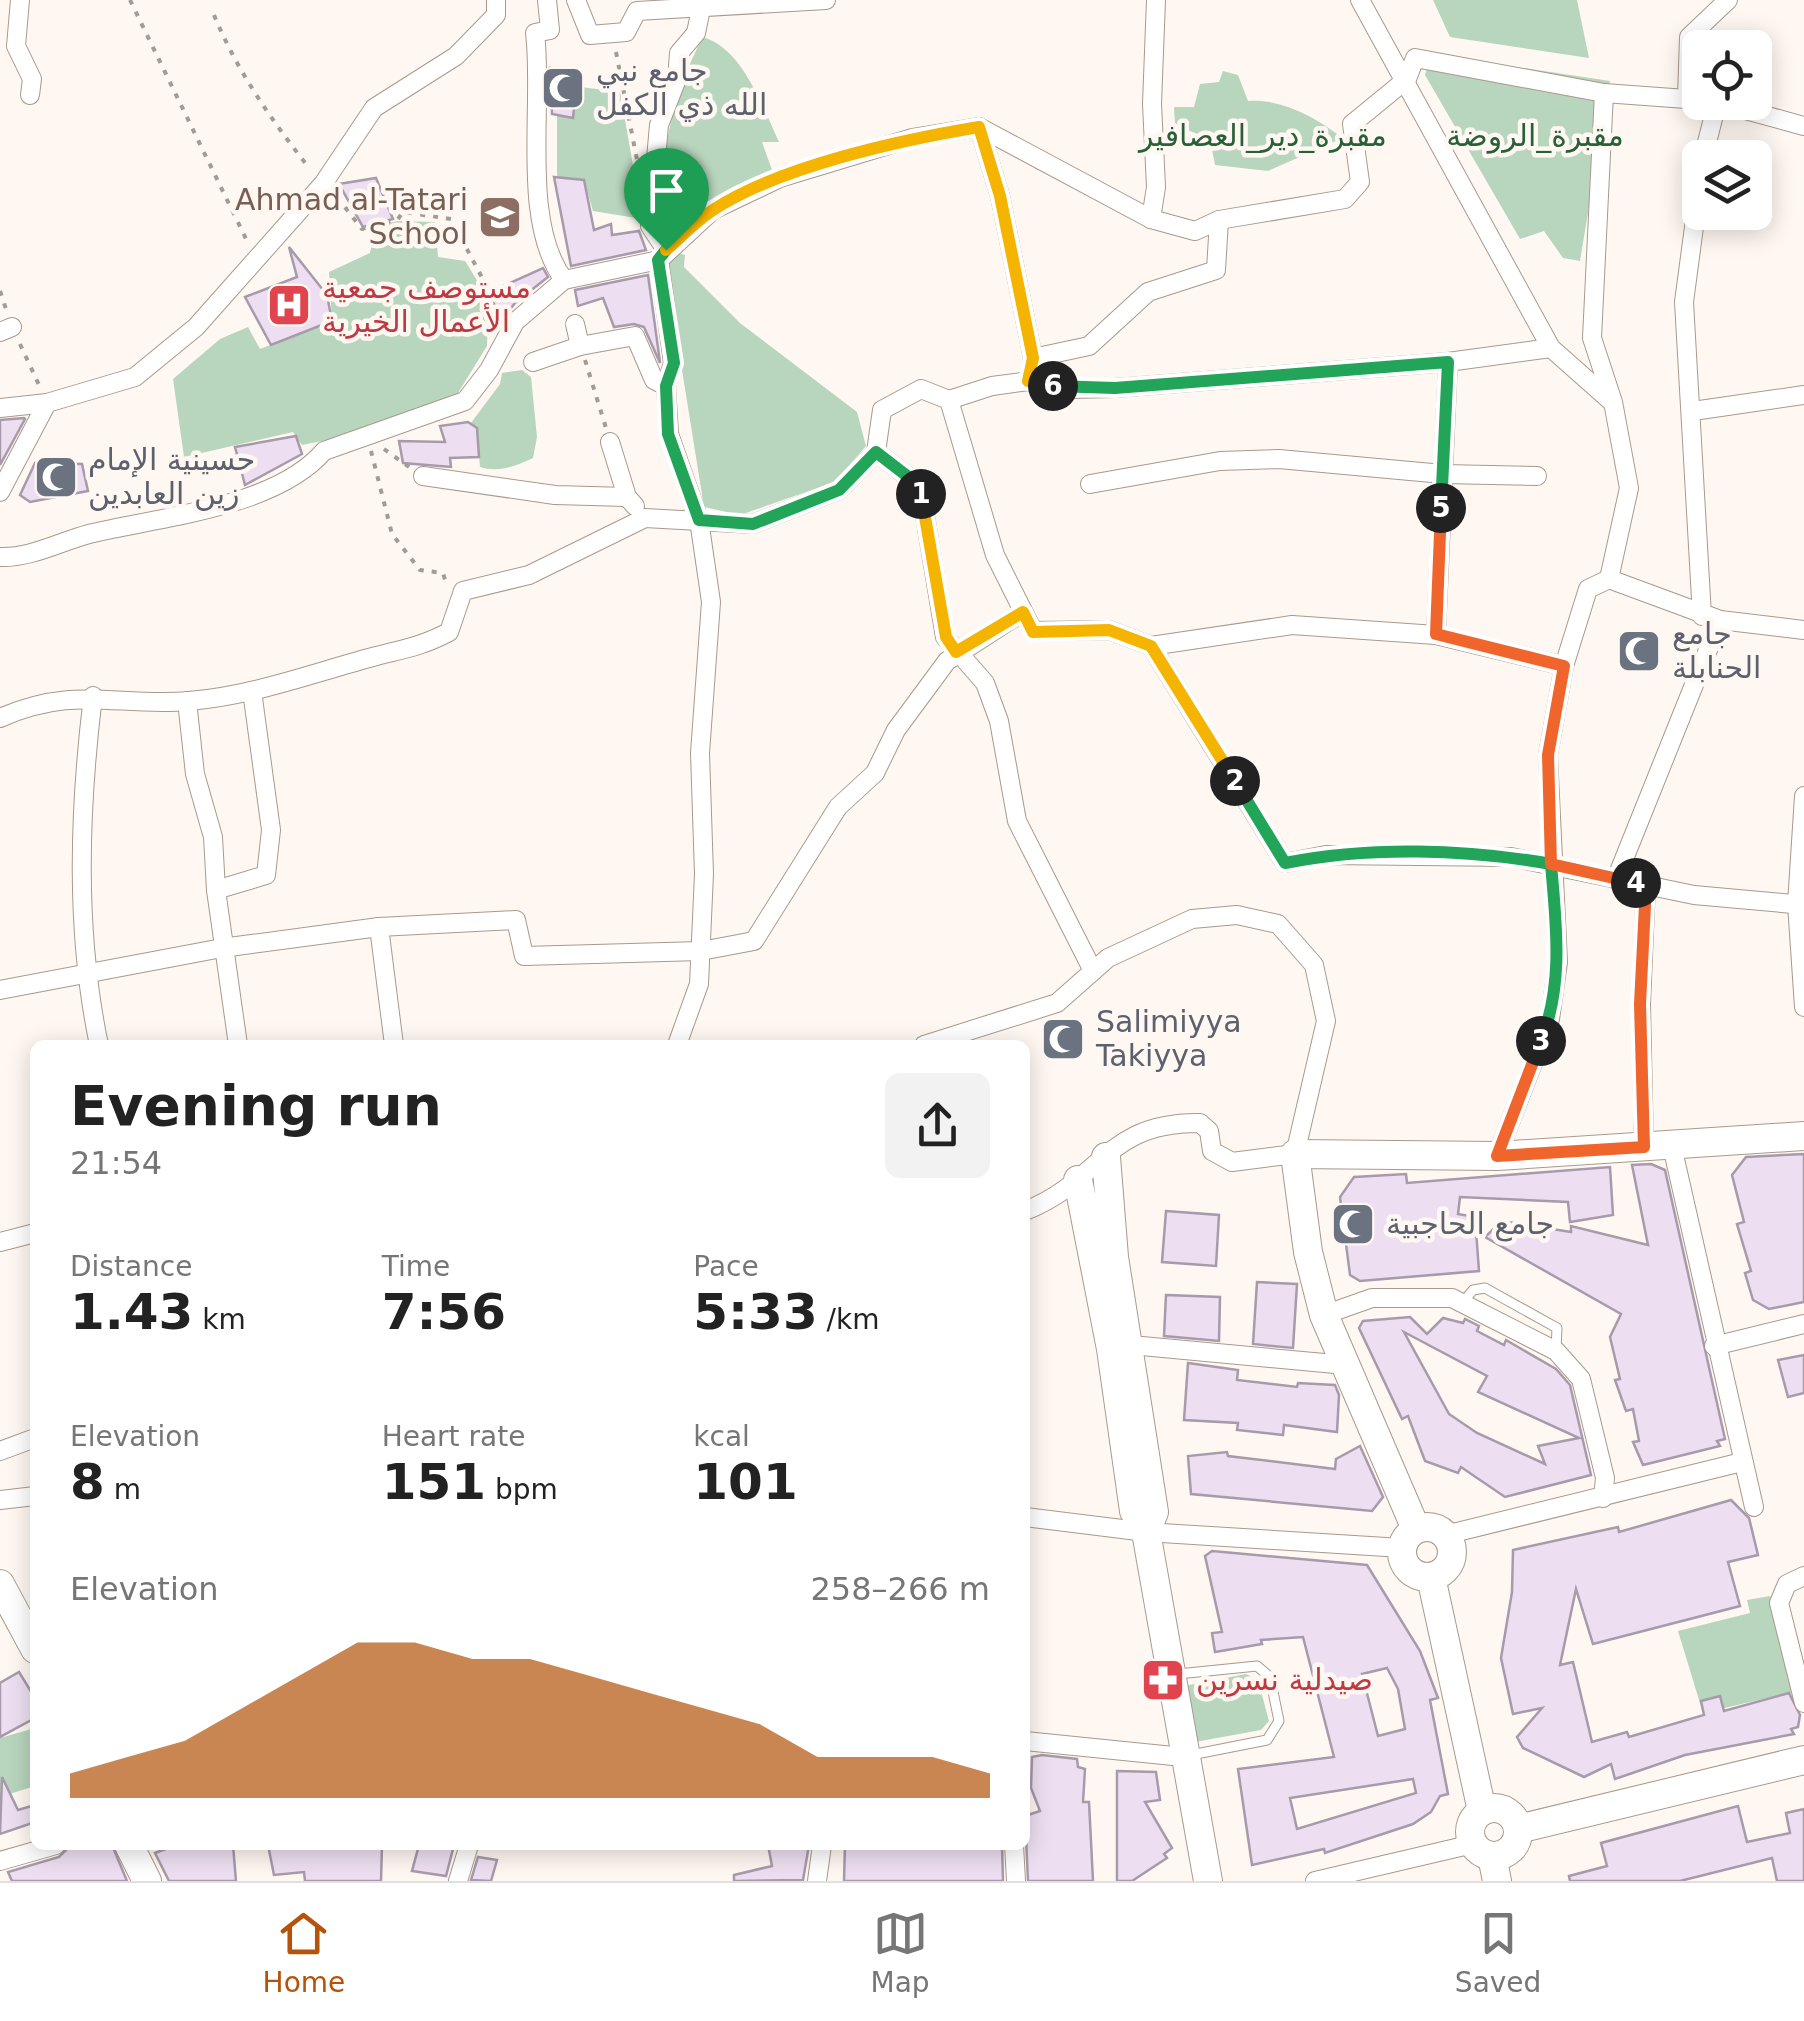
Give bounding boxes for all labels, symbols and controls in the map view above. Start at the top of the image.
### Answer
map controls [1682,30,1772,230]
button: locate [1682,30,1772,120]
place label: جامع نبي الله ذي الكفل [596,53,767,122]
mosque icon: جامع نبي الله ذي الكفل [540,65,586,111]
park label: مقبرة_دير_العصافير [1137,118,1387,153]
park label: مقبرة_الروضة [1446,118,1624,154]
button: layers [1682,140,1772,230]
pin [624,148,709,251]
icon: arrive [639,163,694,218]
place label: Ahmad al-Tatari School [235,182,468,251]
school or university icon: Ahmad al-Tatari School [477,194,523,240]
place label: مستوصف جمعية الأعمال الخيرية [322,270,531,339]
hospital icon: مستوصف جمعية الأعمال الخيرية [266,282,312,328]
pin: 6 [1028,361,1078,411]
text: 6 [1043,369,1063,402]
place label: حسينية الإمام زين العابدين [88,442,255,511]
mosque icon: حسينية الإمام زين العابدين [33,454,79,500]
pin: 1 [896,469,946,519]
text: 1 [911,477,931,510]
pin: 5 [1416,483,1466,533]
text: 5 [1431,491,1451,524]
place label: جامع الحنابلة [1672,616,1761,685]
mosque icon: جامع الحنابلة [1616,628,1662,674]
pin: 2 [1210,756,1260,806]
text: 2 [1225,764,1245,797]
pin: 4 [1611,858,1661,908]
text: 4 [1626,866,1646,899]
place label: Salimiyya Takiyya [1095,1004,1242,1073]
mosque icon: Salimiyya Takiyya [1040,1016,1086,1062]
pin: 3 [1516,1016,1566,1066]
text: 3 [1531,1024,1551,1057]
button: share [885,1073,990,1178]
text: Evening run [70,1074,442,1138]
text: 21:54 [70,1144,162,1182]
mosque icon: جامع الحاجبية [1330,1201,1376,1247]
place label: جامع الحاجبية [1386,1206,1554,1242]
text: Distance [70,1250,192,1283]
text: Time [382,1250,450,1283]
text: Pace [693,1250,759,1283]
text: 1.43 [70,1283,193,1341]
text: 7:56 [382,1283,506,1341]
text: 5:33 [693,1283,818,1341]
text: km [193,1303,246,1336]
text: /km [818,1303,880,1336]
text: Elevation [70,1420,200,1453]
text: Heart rate [382,1420,525,1453]
text: kcal [693,1420,750,1453]
text: 8 [70,1453,105,1511]
text: 151 [382,1453,486,1511]
text: 101 [693,1453,798,1511]
text: m [105,1473,141,1506]
text: bpm [486,1473,558,1506]
text: Elevation [70,1570,219,1608]
text: 258–266 m [811,1570,990,1608]
pharmacy icon: صيدلية نسرين [1140,1657,1186,1703]
place label: صيدلية نسرين [1196,1662,1373,1697]
tab: Home [263,1906,345,1999]
tab: Map [871,1906,930,1999]
tab: Saved [1455,1906,1541,1999]

